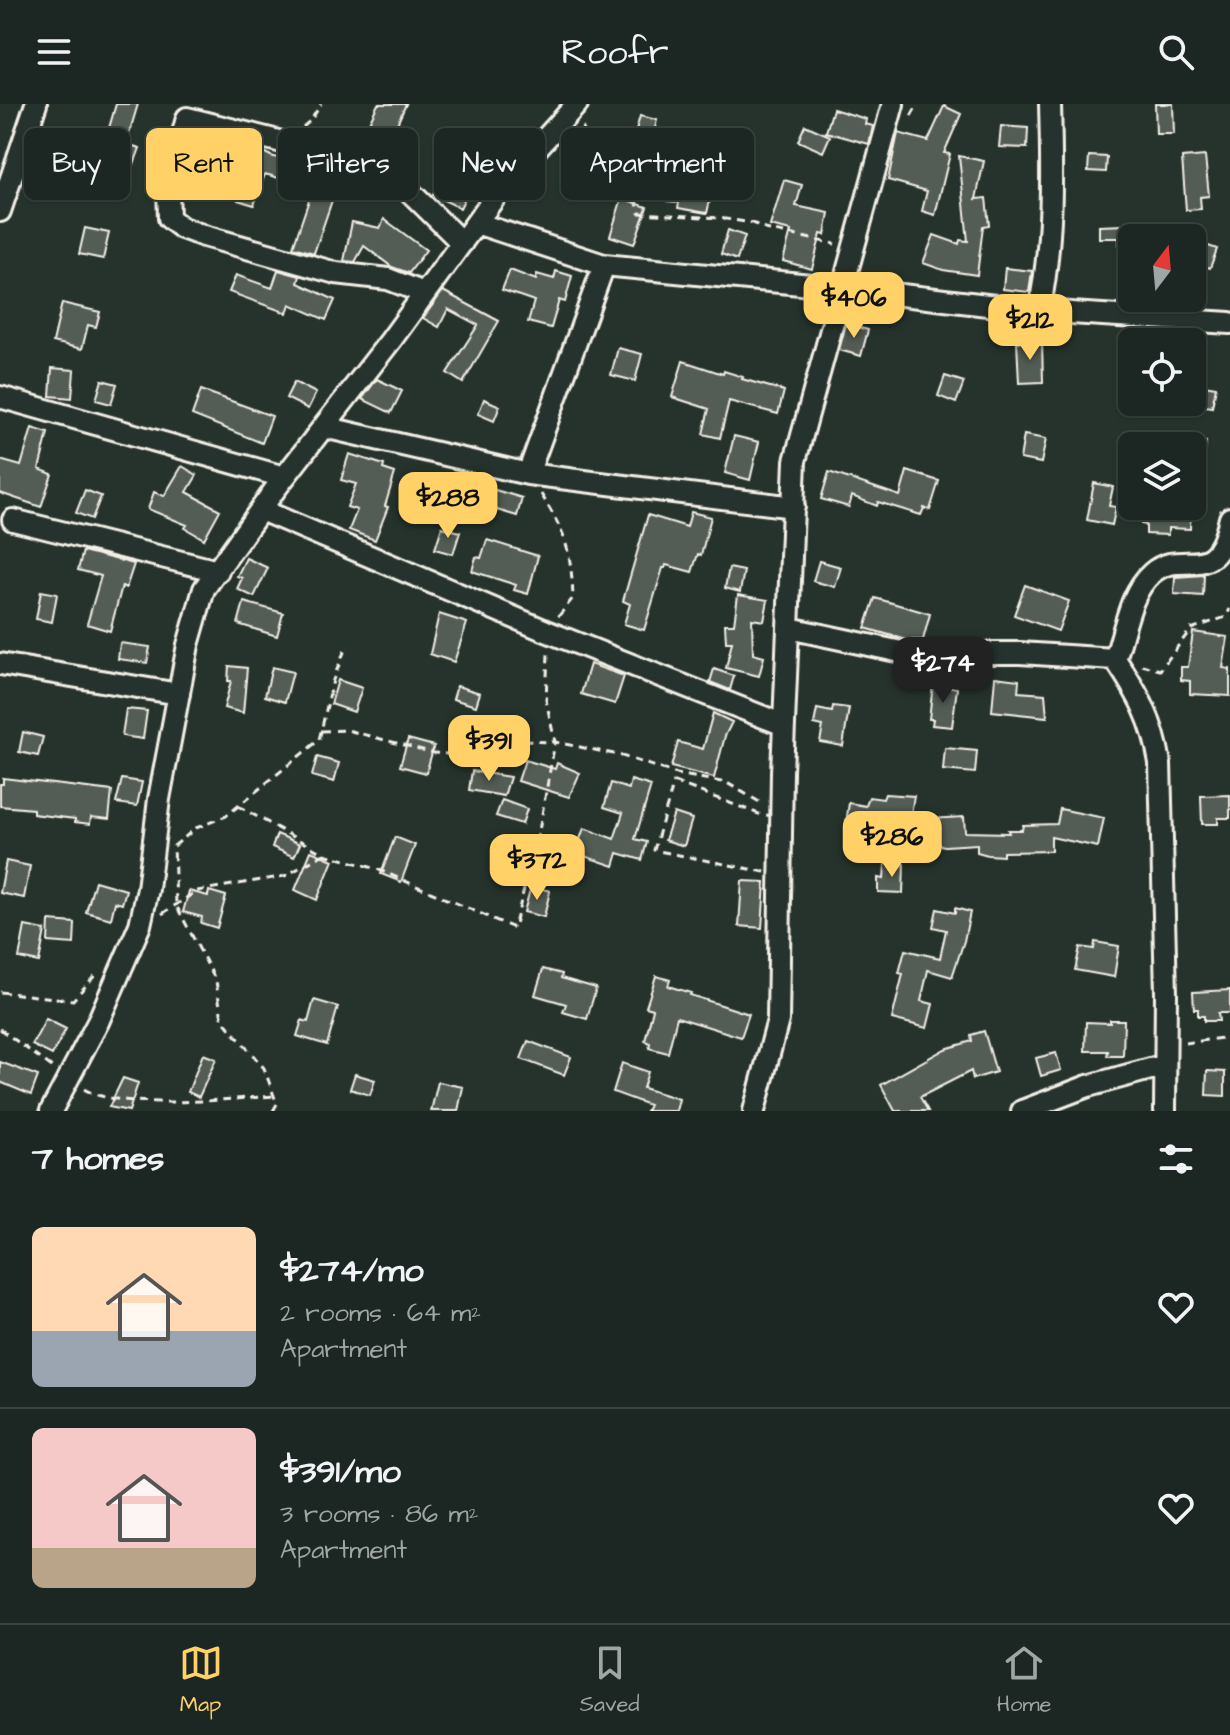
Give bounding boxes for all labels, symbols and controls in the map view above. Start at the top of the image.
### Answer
text: Roofr [561,27,669,78]
icon: menu [32,30,76,74]
icon: search [1154,30,1198,74]
chip: Buy [24,128,130,200]
chip: Rent [146,128,262,200]
chip: Filters [278,128,418,200]
chip: New [434,128,545,200]
chip: Apartment [561,128,754,200]
north arrow [1118,224,1206,312]
map controls [1118,224,1206,520]
pin: $406 [807,272,901,340]
text: $406 [822,280,886,316]
pin: $212 [983,294,1077,362]
text: $212 [1006,302,1054,338]
button: locate [1118,328,1206,416]
button: layers [1118,432,1206,520]
pin: $288 [401,472,495,540]
text: $288 [416,480,480,516]
pin: $274 [896,637,990,705]
text: $274 [911,645,975,681]
pin: $391 [442,715,536,783]
text: $391 [466,723,512,759]
pin: $286 [845,811,939,879]
text: $286 [861,819,923,855]
pin: $372 [490,834,584,902]
text: $372 [508,842,566,878]
text: 7 homes [32,1135,164,1183]
icon: filters [1154,1137,1198,1181]
text: $274/mo [280,1247,424,1295]
icon: home [96,1259,192,1355]
icon: heart [1154,1285,1198,1329]
text: 2 rooms · 64 m² [280,1295,481,1331]
text: Apartment [280,1331,407,1367]
text: $391/mo [280,1448,401,1496]
icon: home [96,1460,192,1556]
icon: heart [1154,1486,1198,1530]
text: 3 rooms · 86 m² [280,1496,479,1532]
text: Apartment [280,1532,407,1568]
tab: Map [179,1641,223,1720]
tab: Saved [580,1641,640,1720]
tab: Home [997,1641,1051,1720]

